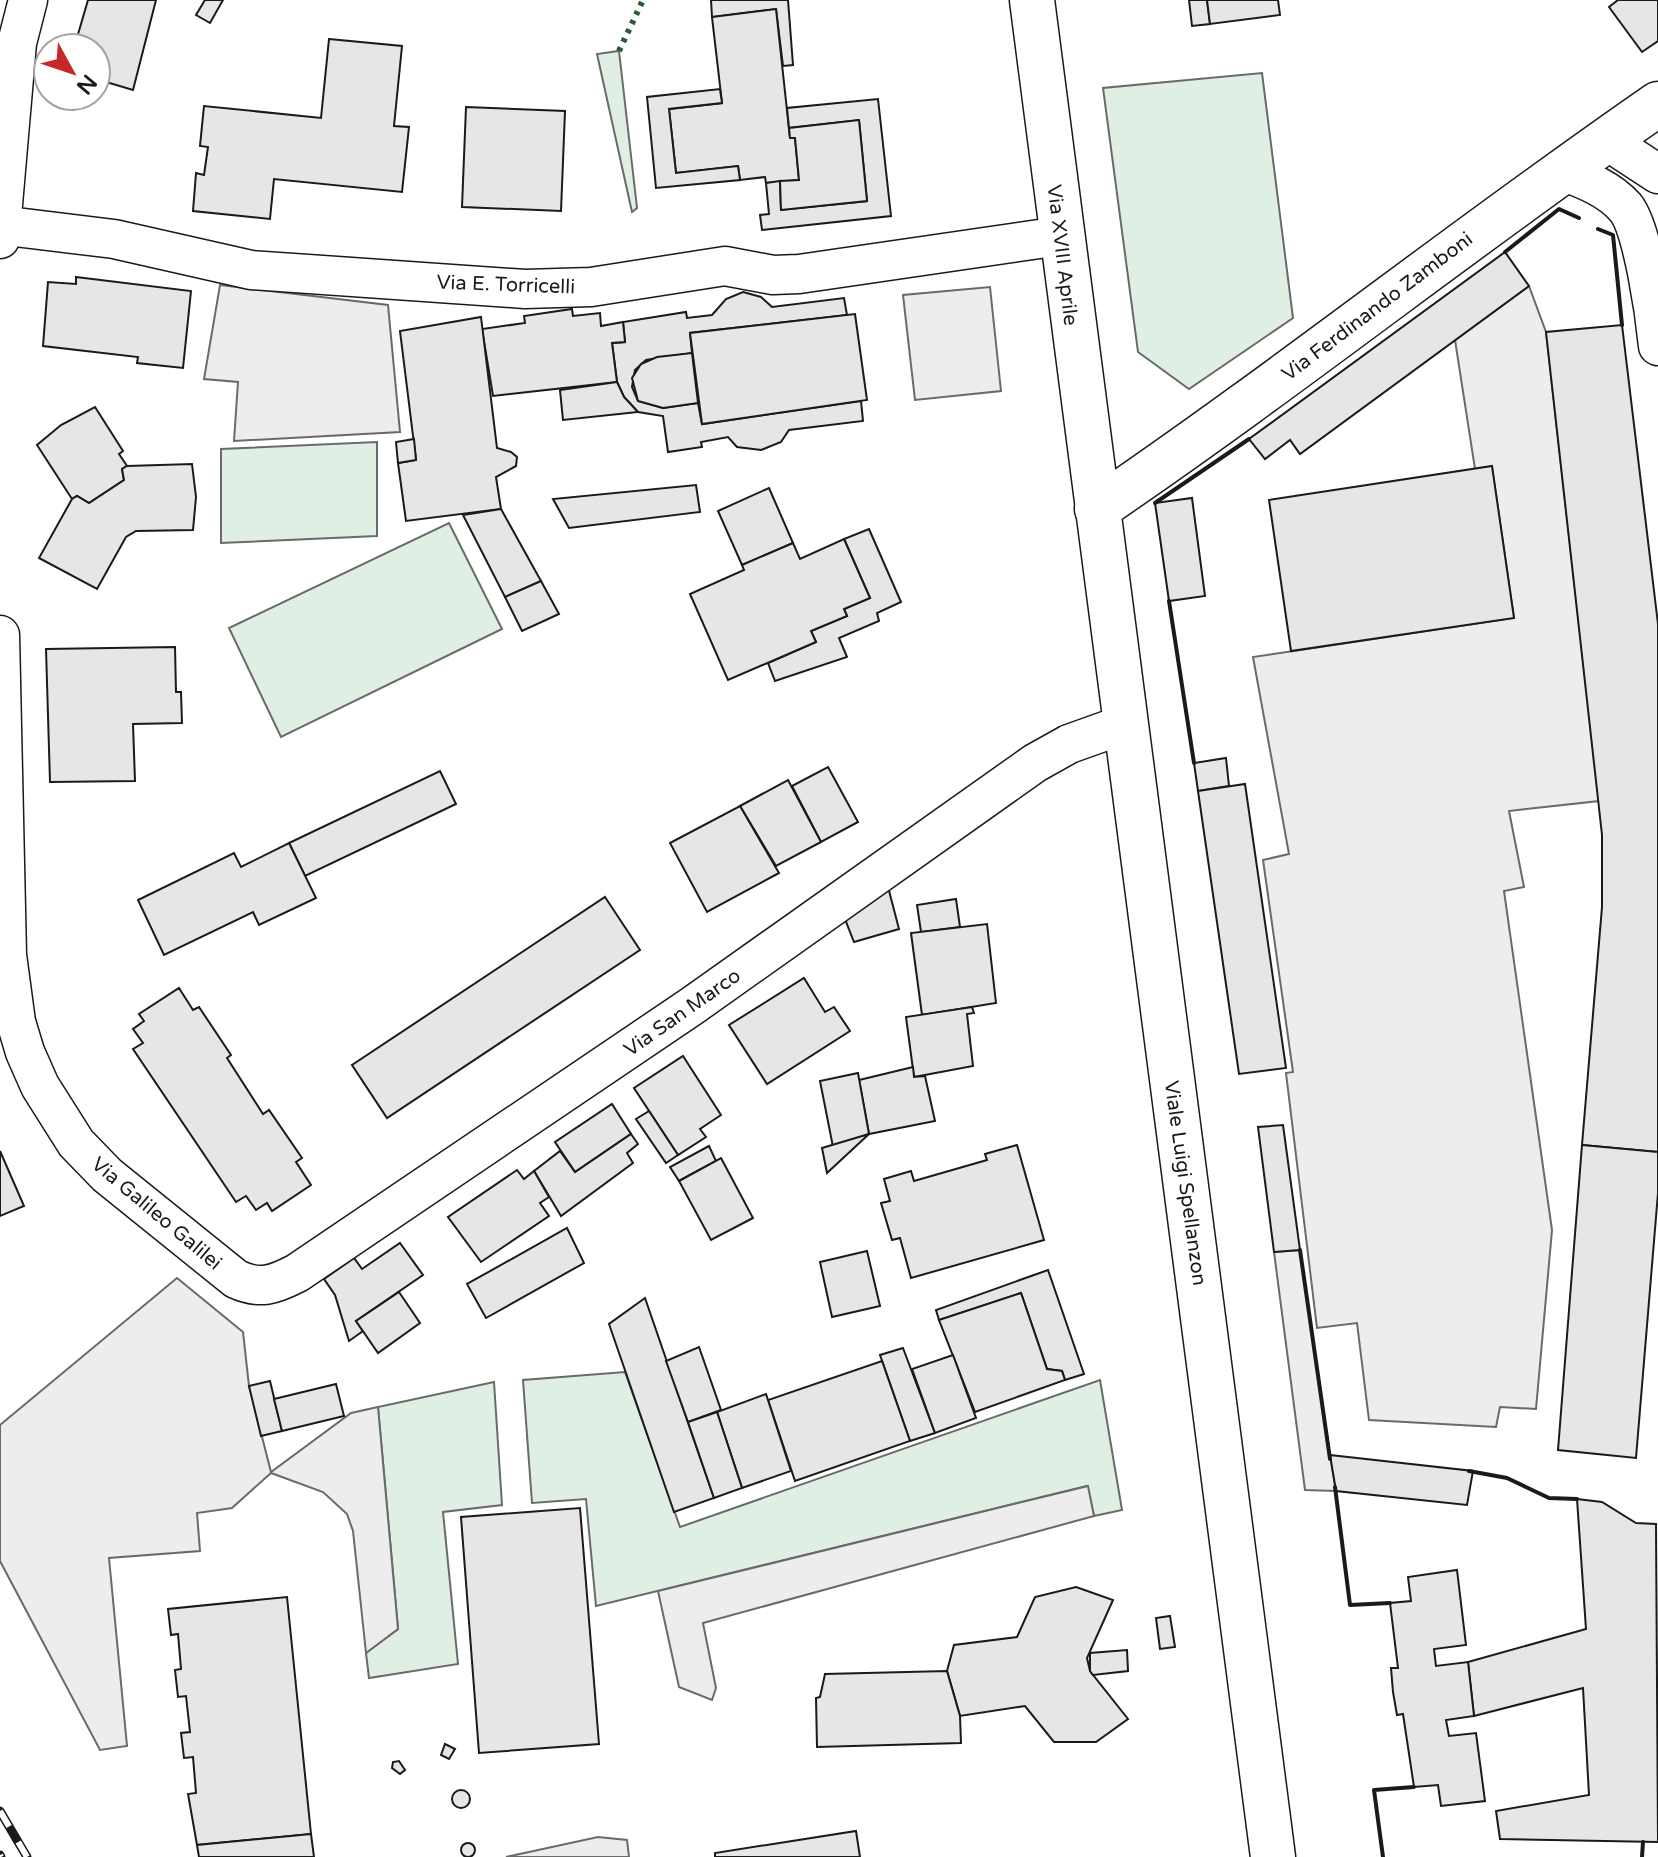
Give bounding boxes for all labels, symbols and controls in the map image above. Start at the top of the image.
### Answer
north arrow [32,32,112,112]
text: N [71,69,102,99]
street label: Via XVIII Aprile [1041,183,1083,327]
street label: Via Ferdinando Zamboni [1277,227,1478,386]
street label: Via E. Torricelli [436,271,576,299]
street label: Via San Marco [620,964,745,1062]
street label: Viale Luigi Spellanzon [1159,1079,1211,1287]
street label: Via Galileo Galilei [86,1152,226,1275]

